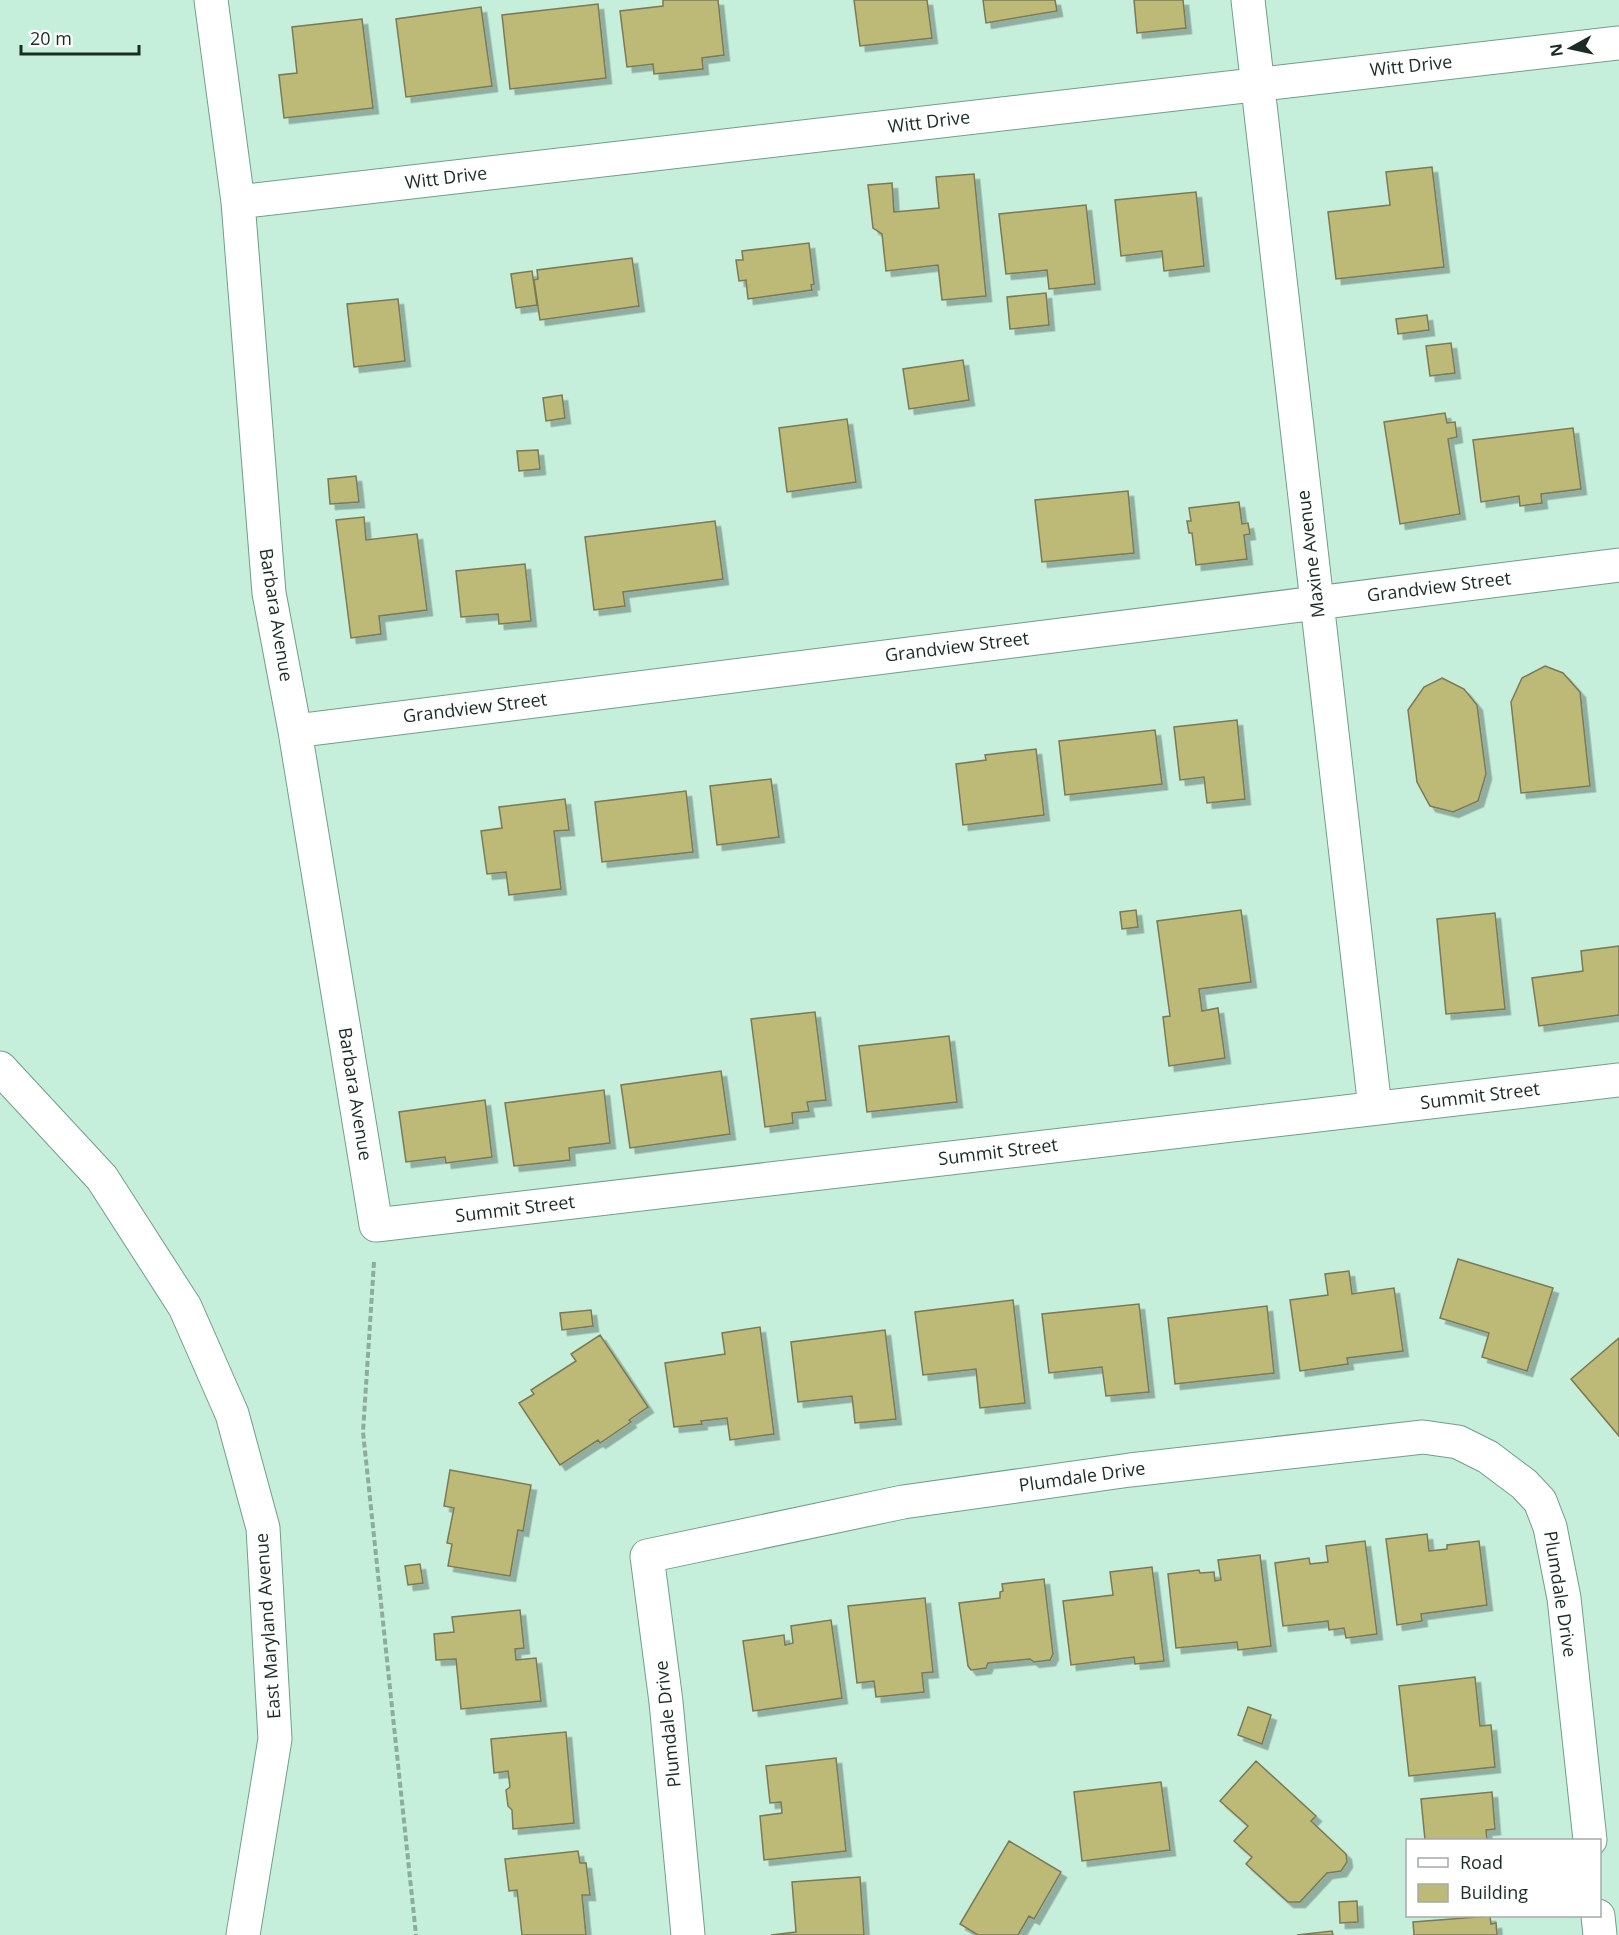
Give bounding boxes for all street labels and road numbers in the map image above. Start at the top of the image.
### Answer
street label: Witt Drive [1369,49,1453,81]
street label: Witt Drive [886,104,971,138]
street label: Witt Drive [403,160,488,194]
street label: Maxine Avenue [1290,489,1330,619]
street label: Barbara Avenue [255,546,299,683]
street label: Grandview Street [1365,565,1512,607]
street label: Grandview Street [883,625,1030,667]
street label: Grandview Street [401,686,548,728]
street label: Barbara Avenue [334,1025,378,1162]
street label: Summit Street [1419,1076,1541,1114]
street label: Summit Street [937,1132,1059,1170]
street label: Summit Street [454,1189,576,1227]
street label: Plumdale Drive [1017,1455,1147,1497]
street label: Plumdale Drive [1539,1529,1583,1659]
street label: East Maryland Avenue [249,1532,285,1720]
street label: Plumdale Drive [648,1659,686,1789]

